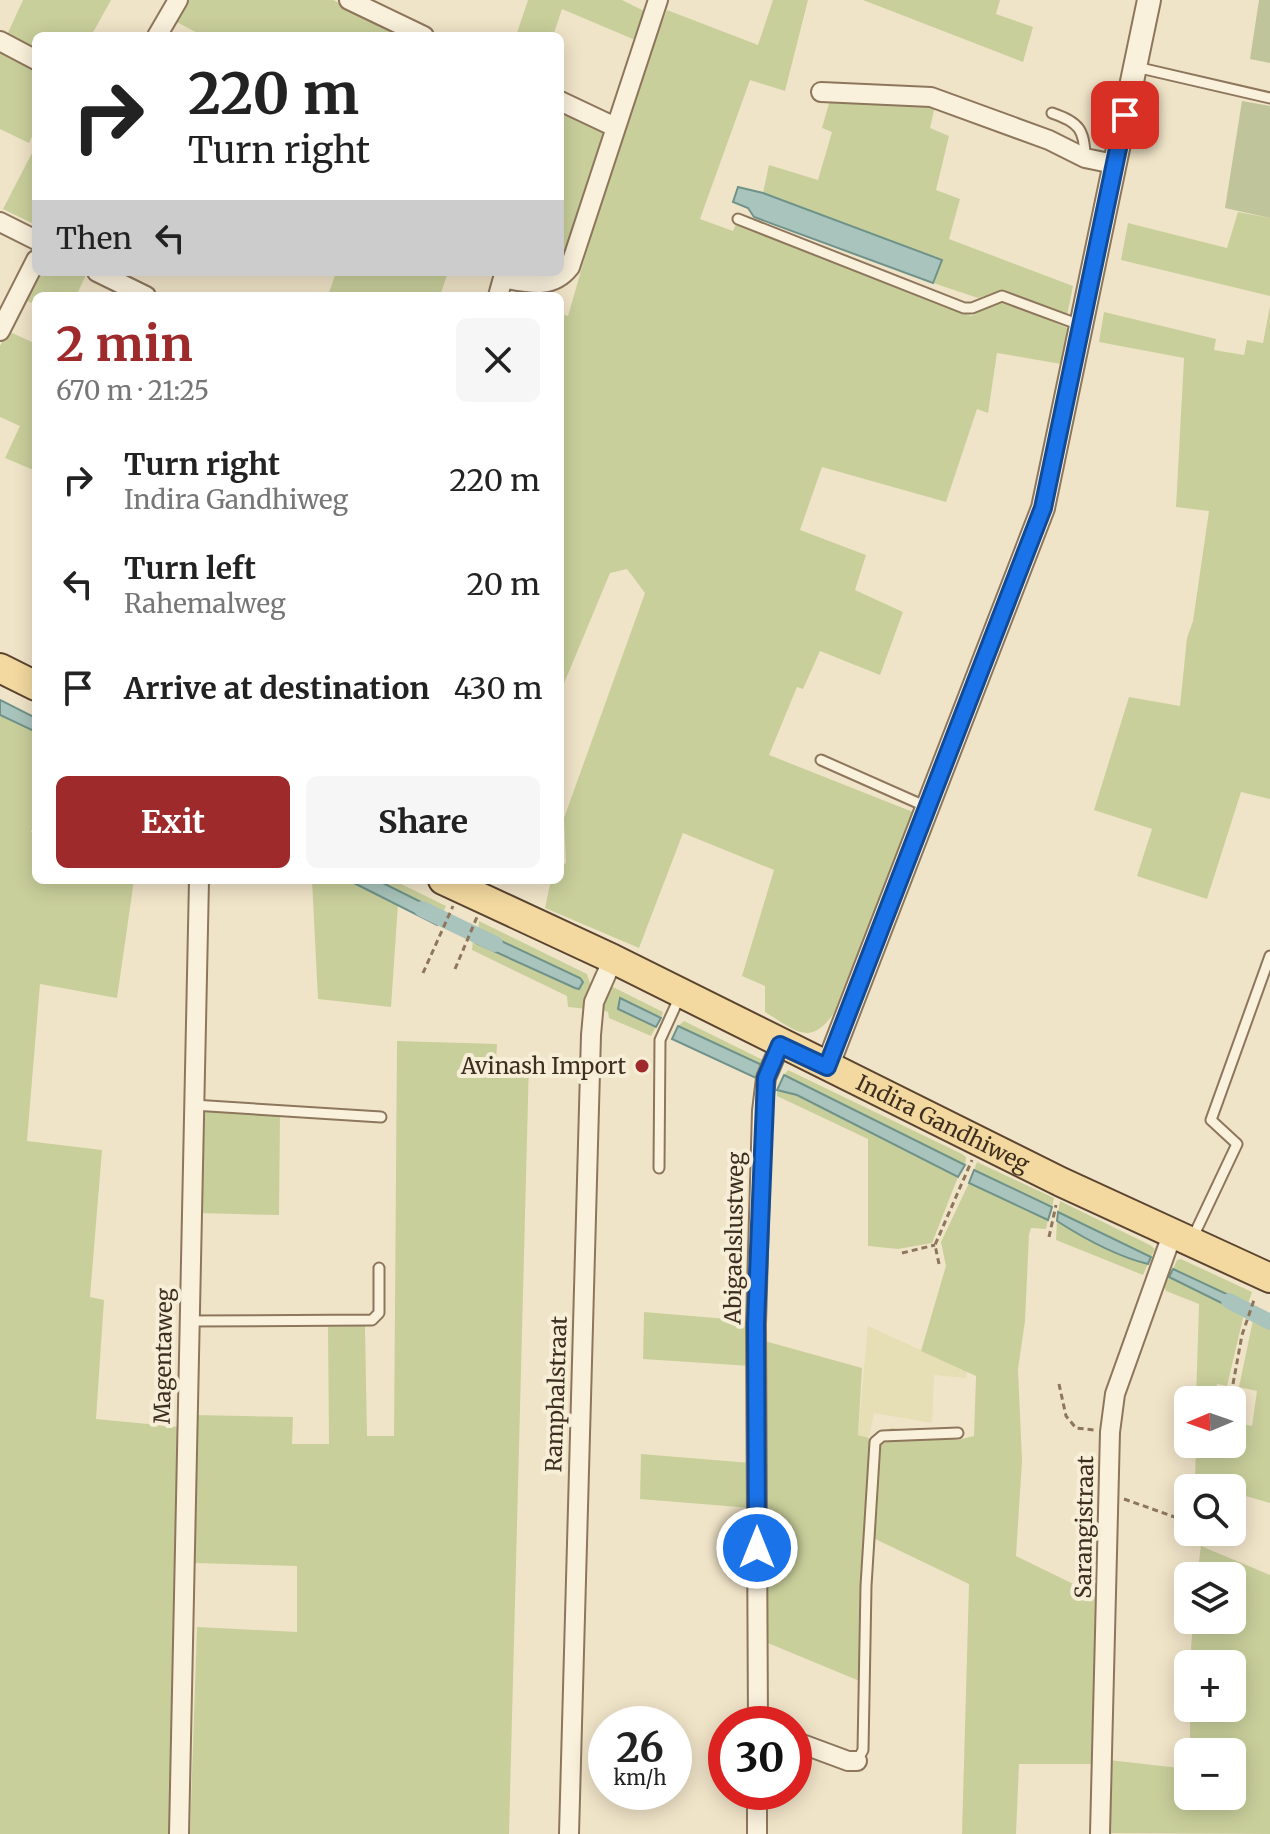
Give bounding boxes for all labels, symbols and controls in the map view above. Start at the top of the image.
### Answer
text: 220 m [188,59,359,129]
icon: right [56,64,160,168]
pin [1091,81,1159,149]
icon: arrive [1103,93,1147,137]
text: Turn right [188,128,370,173]
icon: left [148,216,192,260]
text: Then [56,219,132,257]
text: 2 min [56,314,193,374]
button: close [456,318,540,402]
text: 670 m · 21:25 [56,374,209,407]
text: Turn right [124,445,280,483]
icon: right [56,458,100,502]
text: 220 m [449,461,540,499]
text: Indira Gandhiweg [124,483,348,516]
text: Turn left [124,549,256,587]
icon: left [56,562,100,606]
text: 20 m [467,565,540,603]
text: Rahemalweg [124,587,286,620]
icon: arrive [56,666,100,710]
text: Arrive at destination [124,669,430,707]
text: 430 m [454,669,543,707]
button: Exit [56,776,290,868]
button: Share [306,776,540,868]
place label: Avinash Import [460,1052,626,1080]
marker: Avinash Import [633,1057,651,1075]
street label: Indira Gandhiweg [852,1068,1034,1178]
street label: Abigaelslustweg [718,1151,750,1326]
street label: Magentaweg [148,1288,178,1424]
street label: Ramphalstraat [539,1315,573,1473]
north arrow [1174,1386,1246,1458]
map controls [1174,1386,1246,1810]
street label: Sarangistraat [1069,1455,1099,1599]
button: search [1174,1474,1246,1546]
position arrow [715,1506,799,1590]
button: layers [1174,1562,1246,1634]
button: + [1174,1650,1246,1722]
speed limit sign: 30 [708,1706,812,1810]
text: 26 [616,1723,664,1773]
button: − [1174,1738,1246,1810]
text: km/h [614,1765,666,1790]

